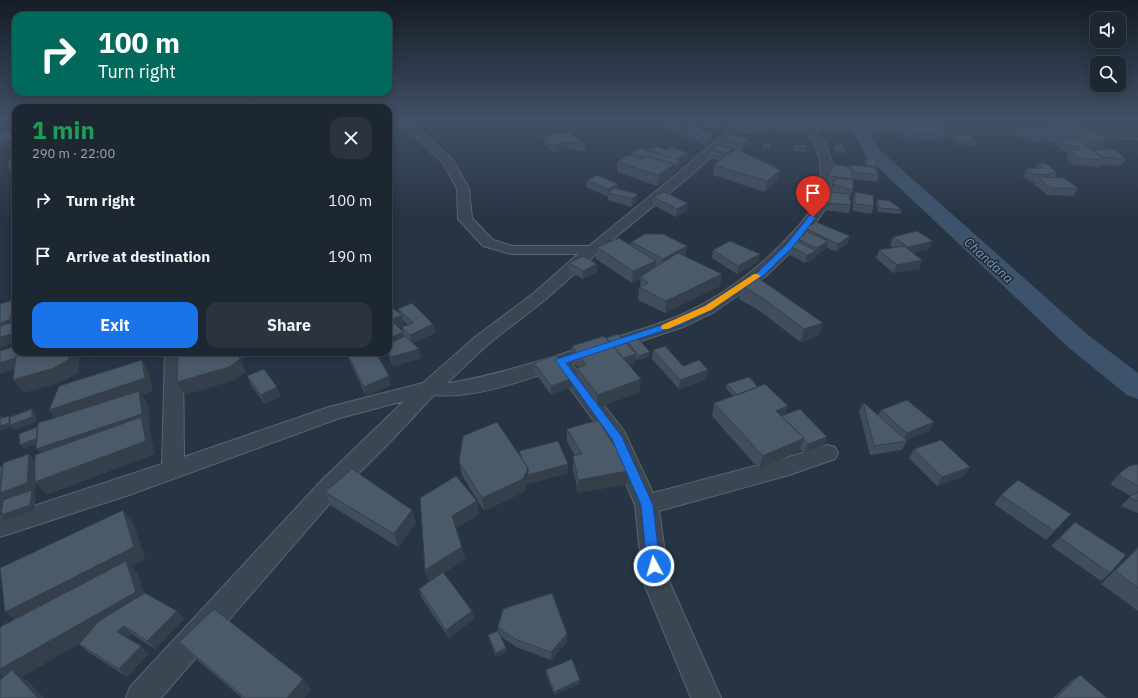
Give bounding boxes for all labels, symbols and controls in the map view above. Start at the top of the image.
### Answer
map controls [1090,12,1126,92]
button: sound [1090,12,1126,48]
text: 100 m [98,24,180,61]
icon: right [32,28,84,80]
button: search [1090,56,1126,92]
text: Turn right [98,60,176,83]
text: 1 min [32,114,95,146]
button: close [330,117,372,159]
text: 290 m · 22:00 [32,145,115,162]
pin [796,176,830,217]
icon: arrive [802,182,824,204]
icon: right [32,189,54,211]
text: Turn right [66,191,135,210]
text: 100 m [328,191,372,210]
water label: Chandana [961,234,1017,287]
icon: arrive [32,245,54,267]
text: Arrive at destination [66,247,210,266]
text: 190 m [328,247,372,266]
button: Exit [32,302,198,348]
button: Share [206,302,372,348]
position arrow [633,545,675,587]

